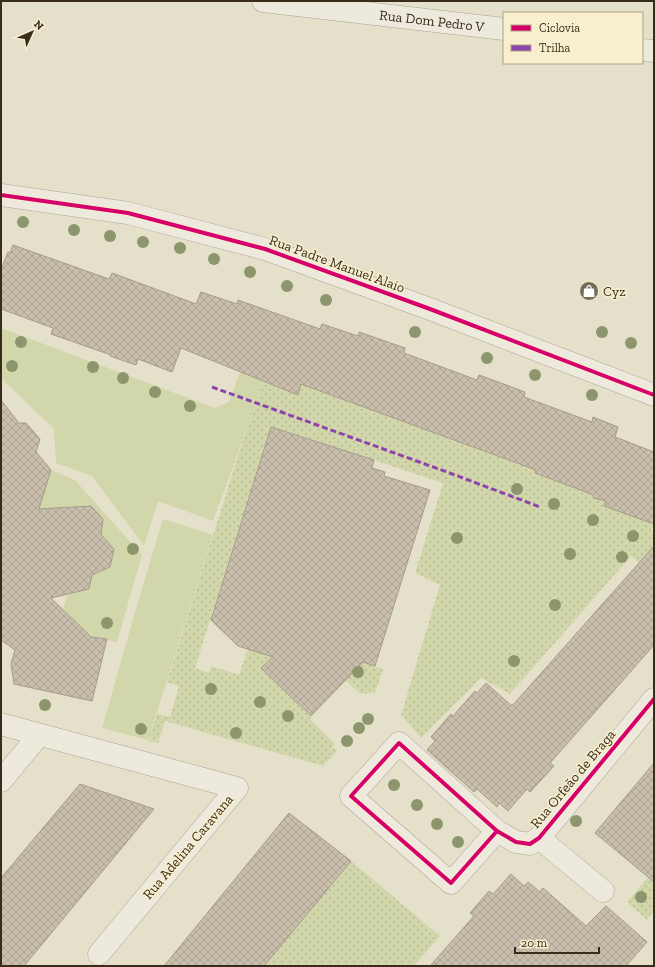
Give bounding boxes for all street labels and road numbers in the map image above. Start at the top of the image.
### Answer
street label: Rua Dom Pedro V [378,6,486,35]
street label: Rua Padre Manuel Alaio [267,232,407,296]
street label: Rua Orfeão de Braga [527,726,619,832]
street label: Rua Adelina Caravana [139,791,237,903]

